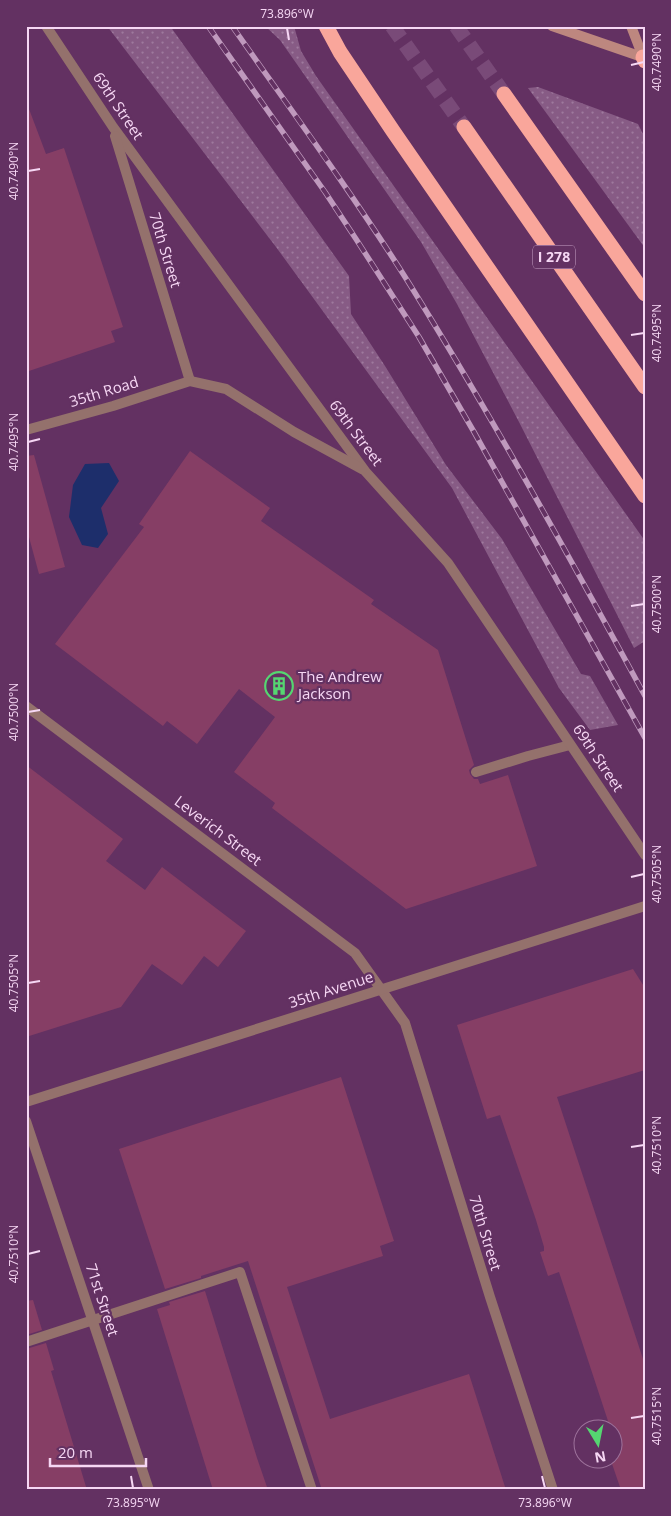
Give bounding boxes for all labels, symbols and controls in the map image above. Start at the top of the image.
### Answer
text: 73.896°W [260,5,314,22]
text: 40.7490°N [648,33,665,91]
street label: 69th Street [89,68,149,143]
text: 40.7490°N [5,142,22,200]
street label: 70th Street [145,210,187,290]
road number: I 278 [533,246,575,268]
text: 40.7495°N [648,304,665,362]
street label: 35th Road [67,371,141,411]
street label: 69th Street [325,395,388,469]
text: 40.7495°N [5,413,22,471]
text: 40.7500°N [648,575,665,633]
place label: The Andrew Jackson [296,666,382,703]
building icon: The Andrew Jackson [264,671,294,701]
text: 40.7500°N [5,683,22,741]
street label: 69th Street [569,720,629,795]
street label: Leverich Street [171,791,266,870]
text: 40.7505°N [648,845,665,903]
text: 40.7505°N [5,954,22,1012]
street label: 35th Avenue [286,966,376,1012]
text: 40.7510°N [648,1116,665,1174]
street label: 70th Street [465,1193,507,1273]
text: 40.7510°N [5,1225,22,1283]
street label: 71st Street [82,1261,124,1339]
text: 40.7515°N [648,1387,665,1445]
north arrow [574,1418,624,1468]
scale bar [50,1436,146,1468]
text: 20 m [58,1442,93,1462]
text: N [593,1447,608,1468]
text: 73.895°W [106,1494,160,1511]
text: 73.896°W [518,1494,572,1511]

